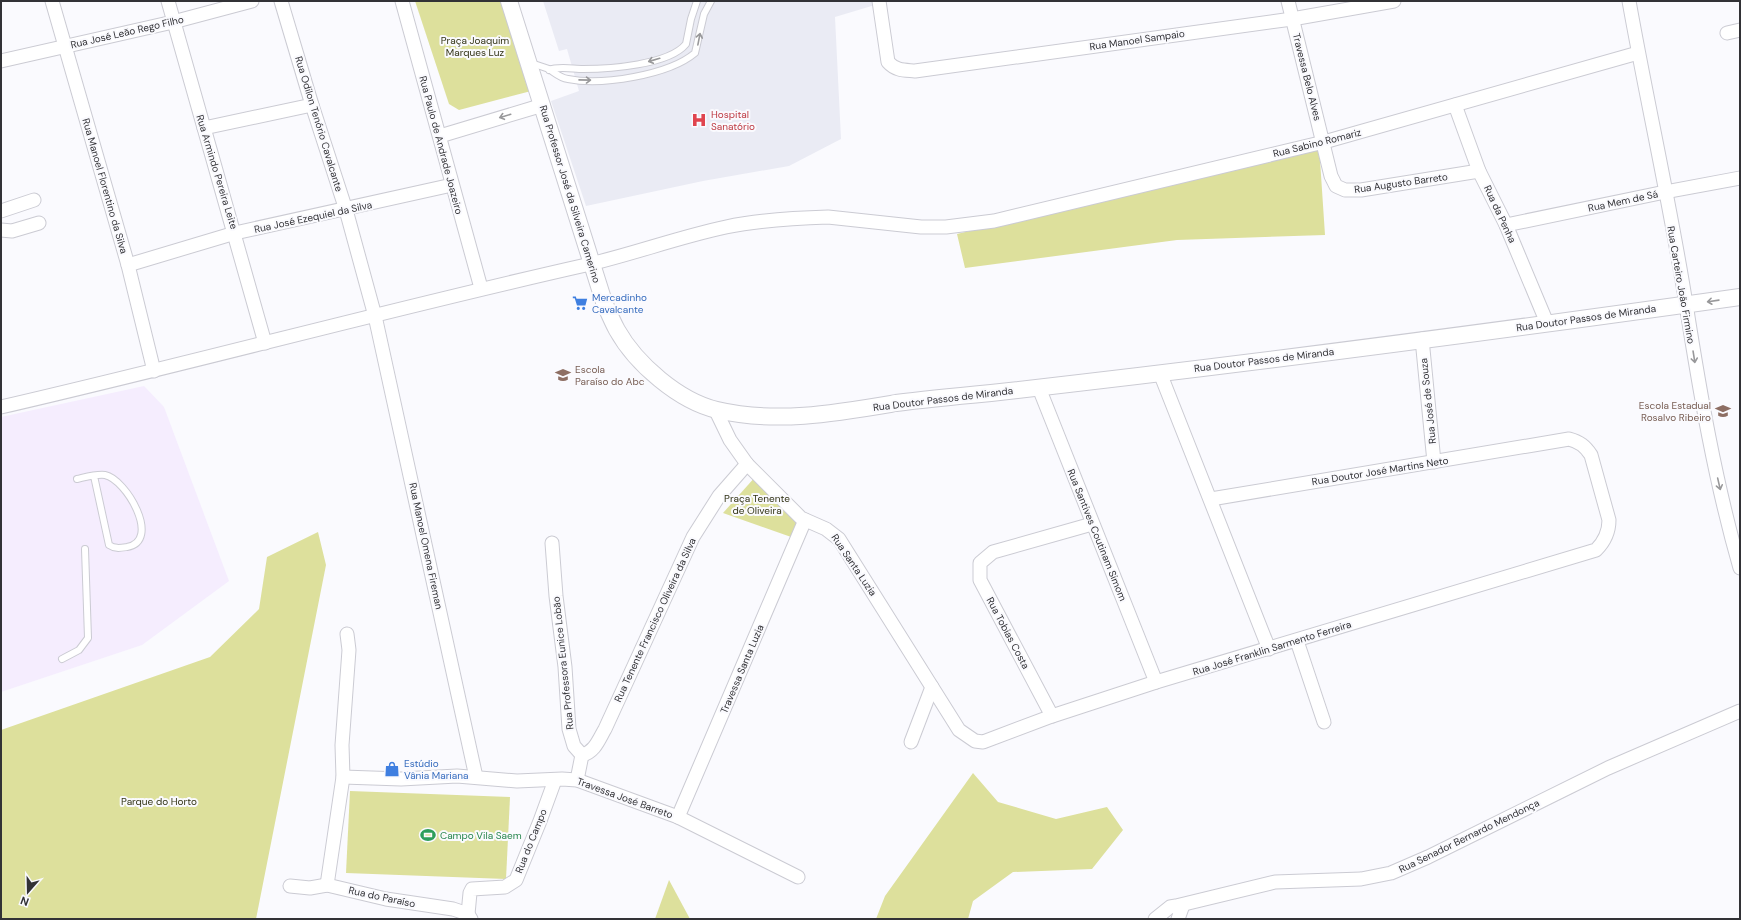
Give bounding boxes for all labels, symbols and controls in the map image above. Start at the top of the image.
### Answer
street label: Rua José Leão Rego Filho [69,13,185,51]
street label: Rua Manoel Sampaio [1089,27,1186,53]
one-way arrow [695,32,703,45]
street label: Travessa Belo Alves [1290,32,1324,122]
park label: Praça Joaquim Marques Luz [441,34,509,59]
street label: Rua Odilon Tenório Cavalcante [292,55,346,194]
one-way arrow [648,57,661,64]
street label: Rua Paulo de Andrade Joazeiro [416,74,466,216]
one-way arrow [578,76,591,84]
street label: Rua Professor José da Silveira Camerino [537,104,603,285]
place label: Hospital Sanatório [711,108,755,133]
hospital icon: Hospital Sanatório [690,111,708,129]
street label: Rua Armindo Pereira Leite [193,113,241,231]
one-way arrow [499,113,512,120]
street label: Rua Manoel Florentino da Silva [79,117,131,255]
street label: Rua Sabino Romariz [1271,126,1363,160]
street label: Rua Augusto Barreto [1353,170,1449,196]
street label: Rua da Penha [1481,183,1519,245]
street label: Rua Mem de Sá [1587,187,1659,215]
street label: Rua José Ezequiel da Silva [253,198,373,236]
street label: Rua Carteiro João Firmino [1664,225,1698,345]
place label: Mercadinho Cavalcante [592,291,647,316]
supermarket icon: Mercadinho Cavalcante [571,294,589,312]
one-way arrow [1707,297,1720,305]
street label: Rua Doutor Passos de Miranda [1515,302,1657,334]
street label: Rua Doutor Passos de Miranda [1193,345,1335,375]
one-way arrow [1690,350,1698,363]
street label: Rua José de Souza [1417,357,1439,445]
place label: Escola Paraíso do Abc [575,363,645,388]
school or university icon: Escola Paraíso do Abc [554,366,572,384]
street label: Rua Doutor Passos de Miranda [872,384,1014,414]
place label: Escola Estadual Rosalvo Ribeiro [1639,399,1711,424]
school or university icon: Escola Estadual Rosalvo Ribeiro [1714,402,1732,420]
street label: Rua Doutor José Martins Neto [1311,454,1449,488]
street label: Rua Santives Coutinam Simom [1065,467,1130,603]
one-way arrow [1716,478,1724,491]
street label: Rua Manoel Omena Fireman [406,482,446,611]
park label: Praça Tenente de Oliveira [724,492,790,517]
street label: Rua Santa Luzia [828,531,880,599]
street label: Rua Tenente Francisco Oliveira da Silva [611,536,699,704]
street label: Rua Tobias Costa [984,595,1032,671]
street label: Rua Professora Eunice Lobão [550,596,576,730]
street label: Rua José Franklin Sarmento Ferreira [1191,618,1353,678]
street label: Travessa Santa Luzia [717,623,767,715]
place label: Estúdio Vânia Mariana [404,757,468,782]
shop icon: Estúdio Vânia Mariana [383,760,401,778]
street label: Travessa José Barreto [575,775,675,821]
park label: Parque do Horto [121,795,197,808]
street label: Rua Senador Bernardo Mendonça [1397,796,1541,876]
street label: Rua do Campo [512,807,550,875]
sports icon: Campo Vila Saem [419,826,437,844]
place label: Campo Vila Saem [440,829,522,842]
north arrow [8,872,48,912]
street label: Rua do Paraíso [347,884,417,910]
text: N [18,893,31,909]

